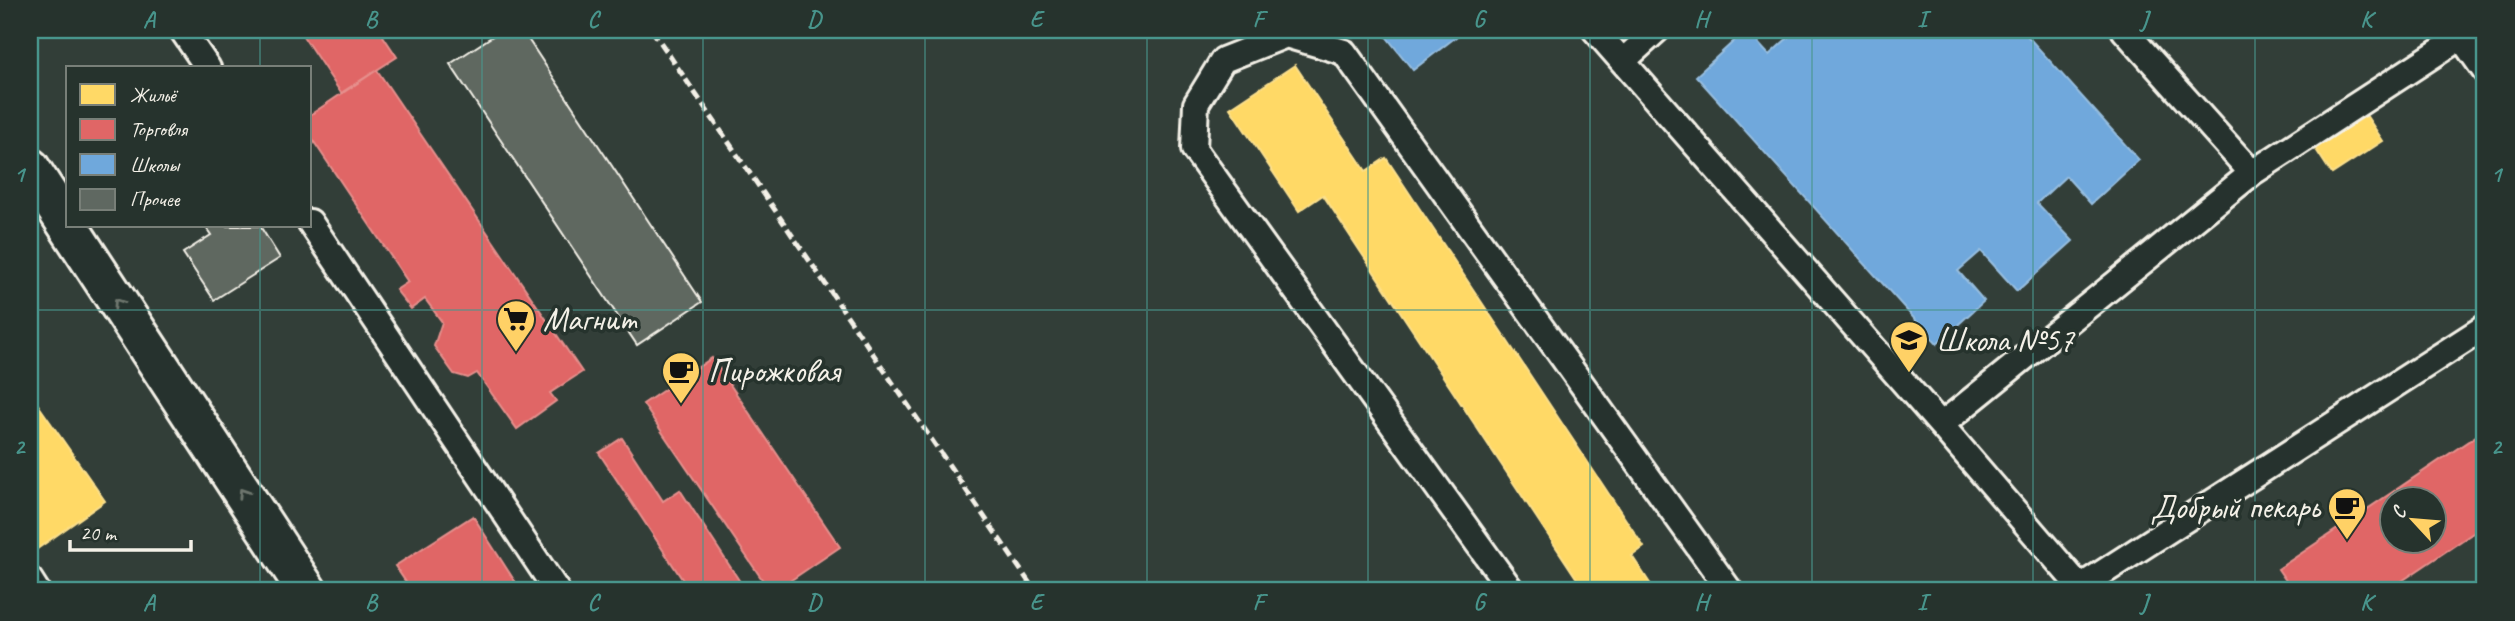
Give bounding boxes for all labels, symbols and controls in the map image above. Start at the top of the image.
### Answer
text: A [143,5,157,34]
text: B [365,5,379,34]
text: C [588,5,602,34]
text: D [807,5,823,34]
text: E [1030,5,1046,34]
text: F [1253,5,1269,34]
text: G [1473,5,1488,34]
text: H [1694,5,1712,34]
text: I [1917,5,1932,34]
text: J [2138,5,2151,34]
text: K [2360,5,2376,34]
legend [66,66,312,228]
text: Жильё [130,82,179,108]
text: Торговля [130,116,189,142]
text: Школы [130,152,181,178]
text: 1 [14,160,27,189]
text: 1 [2491,160,2504,189]
text: Прочее [130,186,181,212]
one-way arrow [114,298,126,311]
supermarket icon: Магнит [495,298,537,353]
place label: Магнит [543,298,638,340]
school or university icon: Школа №57 [1888,319,1930,374]
place label: Школа №57 [1936,319,2076,361]
cafe icon: Пирожковая [660,350,702,405]
place label: Пирожковая [708,350,842,392]
text: 2 [14,432,27,461]
text: 2 [2491,432,2504,461]
north arrow [2378,484,2448,554]
place label: Добрый пекарь [2151,486,2322,528]
cafe icon: Добрый пекарь [2326,486,2368,541]
one-way arrow [238,488,251,501]
text: С [2386,501,2413,522]
scale bar [70,509,191,553]
text: 20 m [80,520,118,546]
text: A [143,588,157,617]
text: B [365,588,379,617]
text: C [588,588,602,617]
text: D [807,588,823,617]
text: E [1030,588,1046,617]
text: F [1253,588,1269,617]
text: G [1473,588,1488,617]
text: H [1694,588,1712,617]
text: I [1917,588,1932,617]
text: J [2138,588,2151,617]
text: K [2360,588,2376,617]

